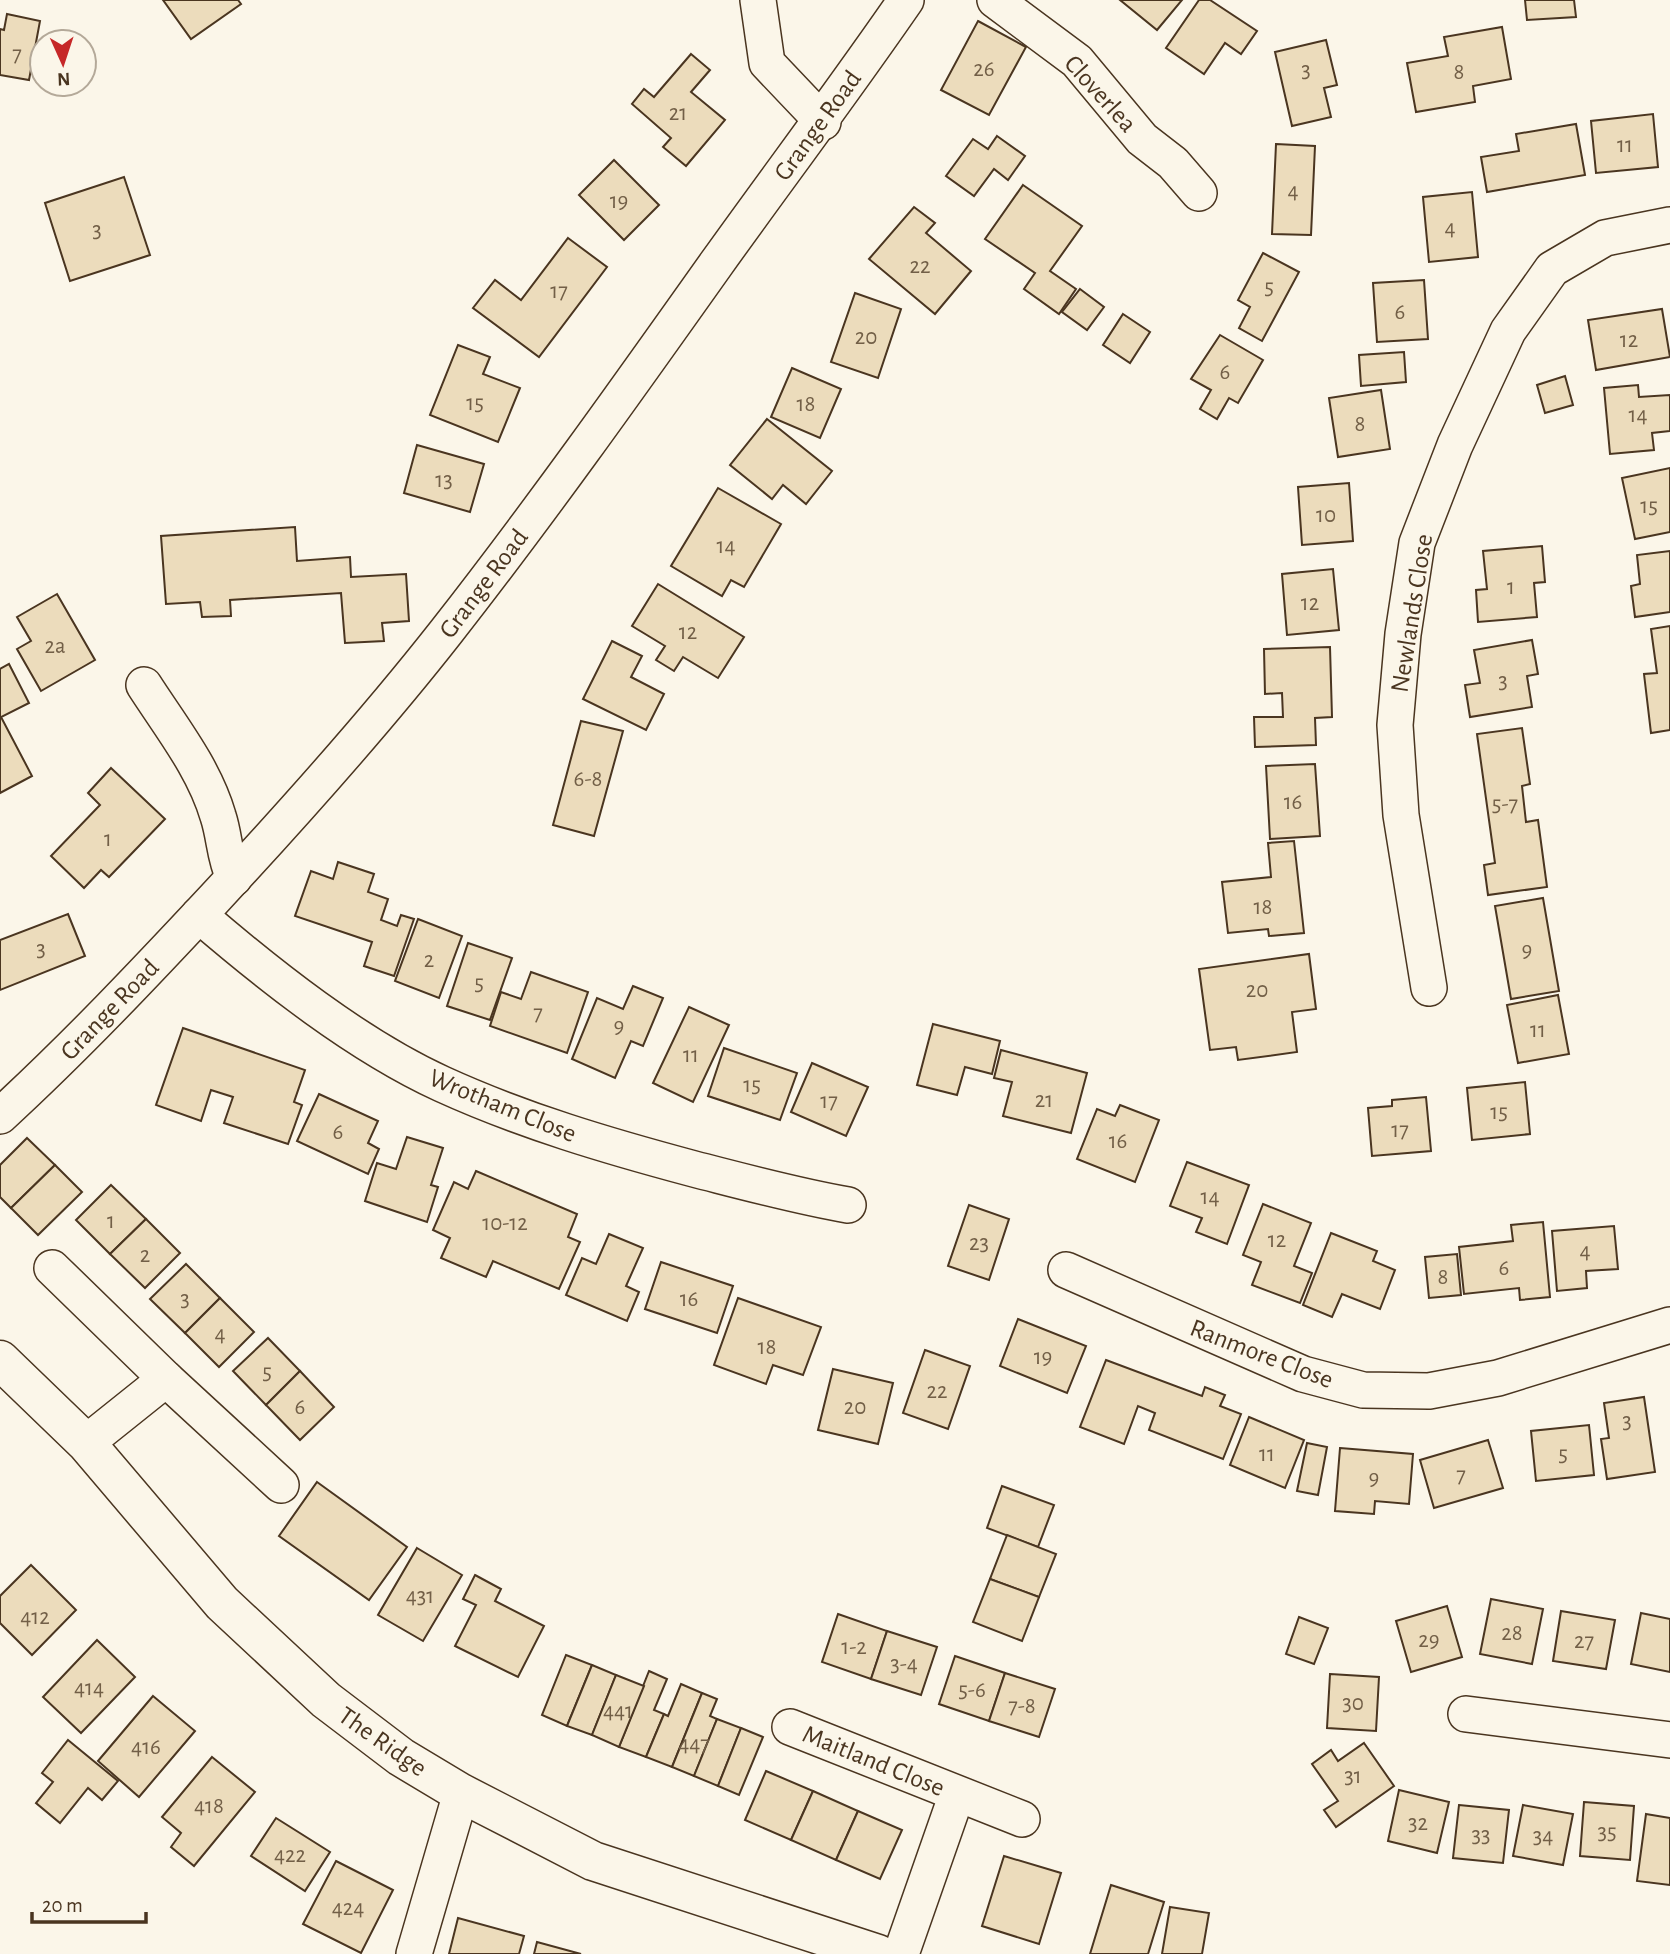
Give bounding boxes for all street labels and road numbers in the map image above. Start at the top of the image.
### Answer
street label: Cloverlea [1059,50,1141,137]
street label: Grange Road [769,66,866,185]
street label: Grange Road [435,524,533,643]
street label: Newlands Close [1387,532,1437,694]
street label: Grange Road [56,954,164,1065]
street label: Wrotham Close [425,1065,580,1147]
street label: Ranmore Close [1186,1315,1337,1393]
street label: The Ridge [334,1702,431,1781]
street label: Maitland Close [799,1721,948,1801]

